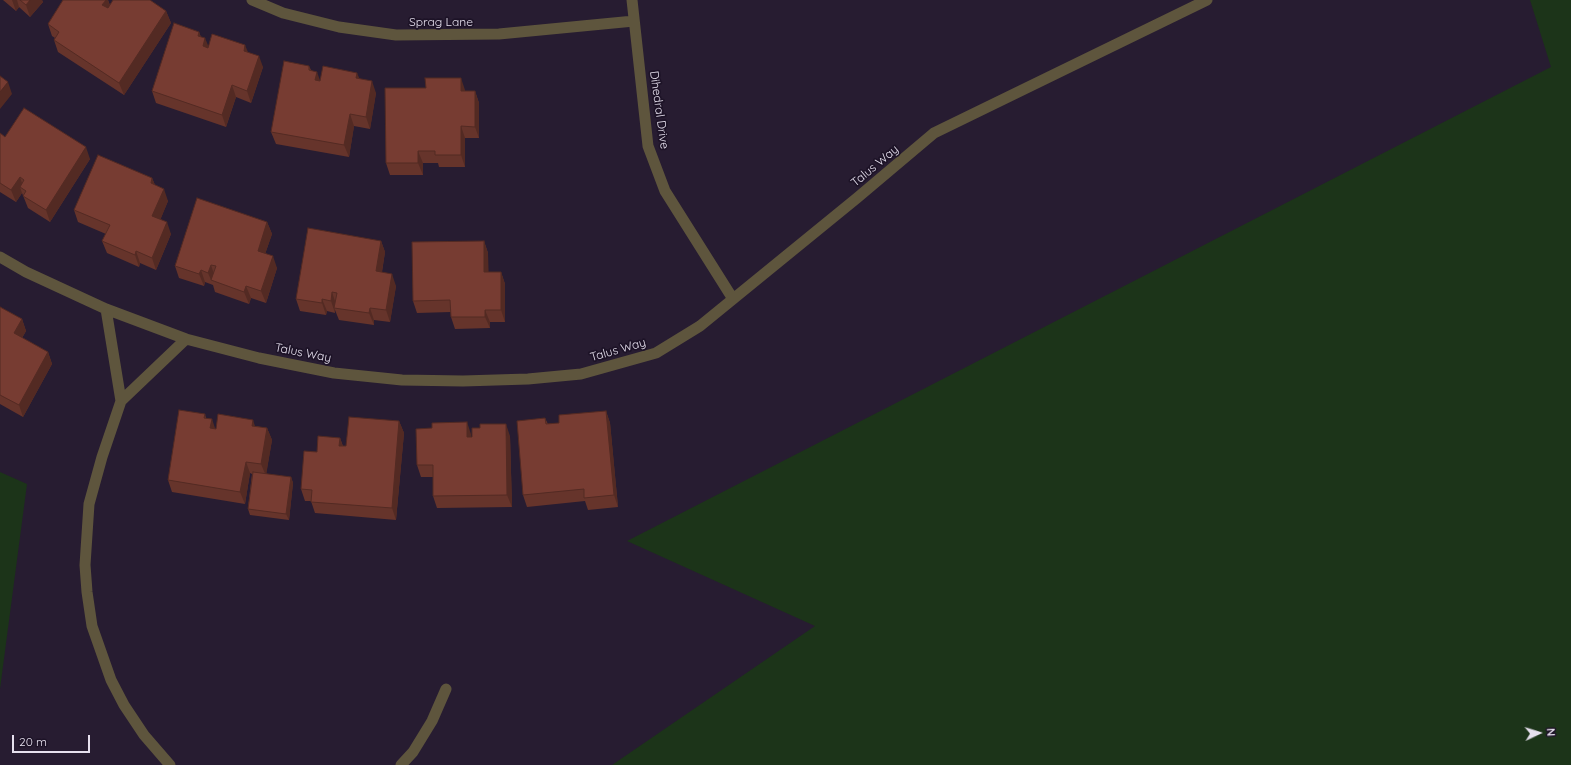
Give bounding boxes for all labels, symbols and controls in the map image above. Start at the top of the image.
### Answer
street label: Sprag Lane [409,15,473,29]
street label: Dihedral Drive [646,70,672,150]
street label: Talus Way [848,142,902,190]
street label: Talus Way [588,335,648,365]
street label: Talus Way [273,340,333,366]
north arrow [1519,713,1559,753]
scale bar [14,727,92,753]
text: N [1544,728,1558,737]
text: 20 m [19,734,47,749]

